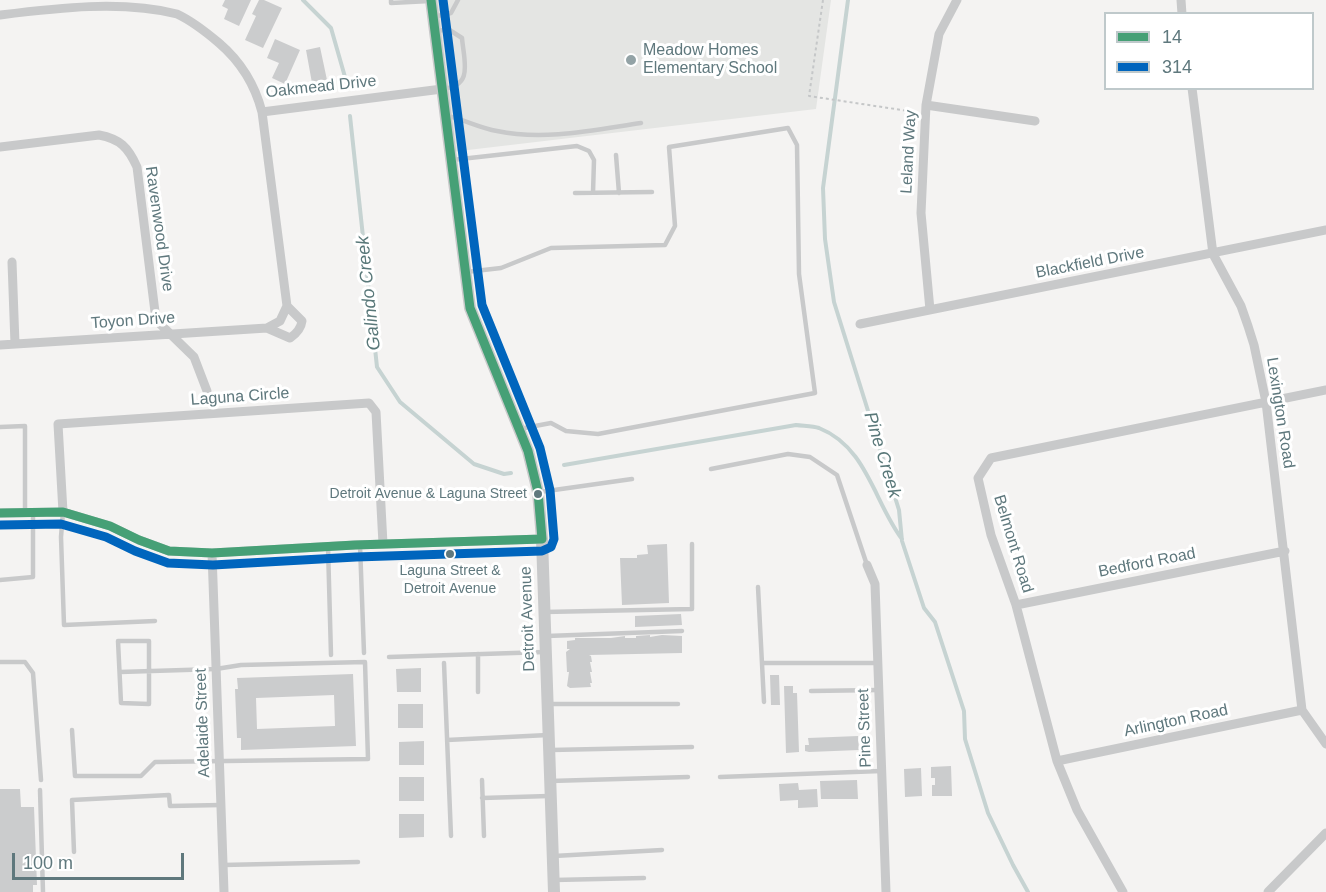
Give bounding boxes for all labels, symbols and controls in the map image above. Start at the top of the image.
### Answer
legend [1104,12,1314,90]
text: 14 [1162,27,1182,47]
place label: Meadow Homes Elementary School [643,41,777,79]
marker: Meadow Homes Elementary School [624,53,638,67]
text: 314 [1162,57,1192,77]
street label: Oakmead Drive [265,72,377,102]
street label: Leland Way [897,110,921,194]
street label: Ravenwood Drive [141,165,177,293]
water label: Galindo Creek [352,235,386,351]
street label: Blackfield Drive [1034,243,1146,283]
street label: Toyon Drive [90,308,176,334]
street label: Lexington Road [1262,356,1298,470]
street label: Laguna Circle [190,384,290,410]
water label: Pine Creek [859,409,905,501]
place label: Detroit Avenue & Laguna Street [330,486,527,502]
marker: Detroit Avenue & Laguna Street [532,488,544,500]
street label: Belmont Road [989,493,1037,595]
street label: Bedford Road [1097,544,1197,582]
marker: Laguna Street & Detroit Avenue [444,548,456,560]
place label: Laguna Street & Detroit Avenue [399,563,501,596]
street label: Detroit Avenue [517,566,539,672]
street label: Adelaide Street [191,668,215,778]
street label: Pine Street [854,688,876,768]
street label: Arlington Road [1122,701,1230,741]
scale bar [15,841,188,879]
text: 100 m [23,853,73,873]

